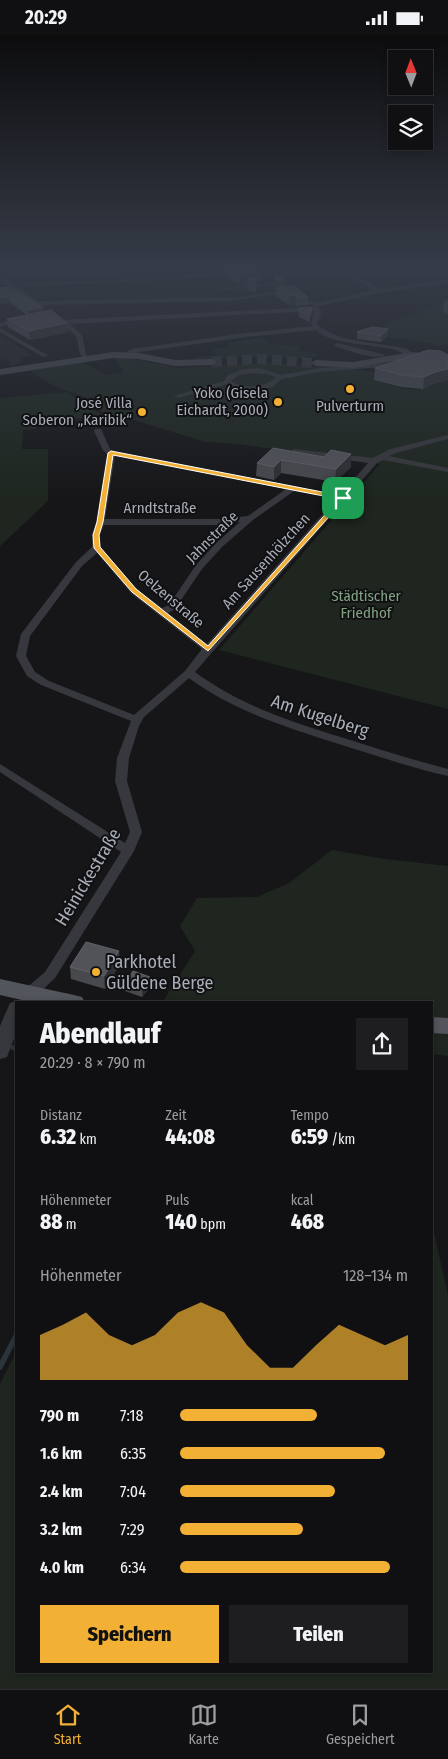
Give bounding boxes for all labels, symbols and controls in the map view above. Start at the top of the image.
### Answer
text: 20:29 [25,6,67,29]
north arrow [388,50,432,95]
map controls [388,50,433,150]
button: layers [388,105,433,150]
marker: Pulverturm [344,383,356,395]
place label: Yoko (Gisela Eichardt, 2000) [177,384,268,419]
place label: José Villa Soberon „Karibik“ [23,394,132,429]
marker: Yoko (Gisela Eichardt, 2000) [272,396,284,408]
place label: Pulverturm [316,397,384,415]
marker: José Villa Soberon „Karibik“ [136,406,148,418]
pin [322,477,364,519]
icon: arrive [329,484,357,512]
street label: Arndtstraße [124,499,196,517]
street label: Jahnstraße [182,507,242,567]
street label: Am Sausenhölzchen [218,509,314,613]
street label: Oelzenstraße [134,566,208,632]
park label: Städtischer Friedhof [331,587,402,622]
street label: Am Kugelberg [269,690,372,742]
street label: Heinickestraße [50,824,126,930]
place label: Parkhotel Güldene Berge [106,951,213,994]
marker: Parkhotel Güldene Berge [90,966,102,978]
text: Abendlauf [40,1017,160,1050]
button: share [356,1018,408,1070]
text: 20:29 · 8 × 790 m [40,1053,146,1072]
text: Distanz [40,1107,82,1124]
text: Zeit [165,1107,187,1124]
text: Tempo [291,1107,329,1124]
text: 6.32 [40,1124,76,1150]
text: 44:08 [165,1124,215,1150]
text: 6:59 [291,1124,328,1150]
text: km [76,1131,97,1148]
text: /km [328,1131,355,1148]
text: Höhenmeter [40,1192,111,1209]
text: Puls [165,1192,189,1209]
text: kcal [291,1192,313,1209]
text: 88 [40,1209,63,1235]
text: 140 [165,1209,197,1235]
text: 468 [291,1209,324,1235]
text: m [63,1216,77,1233]
text: bpm [197,1216,226,1233]
text: Höhenmeter [40,1266,122,1285]
text: 128–134 m [343,1266,408,1285]
text: 790 m [40,1406,79,1425]
text: 7:18 [120,1406,143,1425]
text: 1.6 km [40,1444,82,1463]
text: 6:35 [120,1444,146,1463]
text: 2.4 km [40,1482,83,1501]
text: 7:04 [120,1482,146,1501]
text: 3.2 km [40,1520,82,1539]
text: 7:29 [120,1520,145,1539]
text: 4.0 km [40,1558,84,1577]
text: 6:34 [120,1558,146,1577]
button: Speichern [40,1605,219,1663]
button: Teilen [229,1605,408,1663]
tab: Start [54,1701,82,1748]
tab: Karte [189,1701,219,1748]
tab: Gespeichert [326,1701,394,1748]

